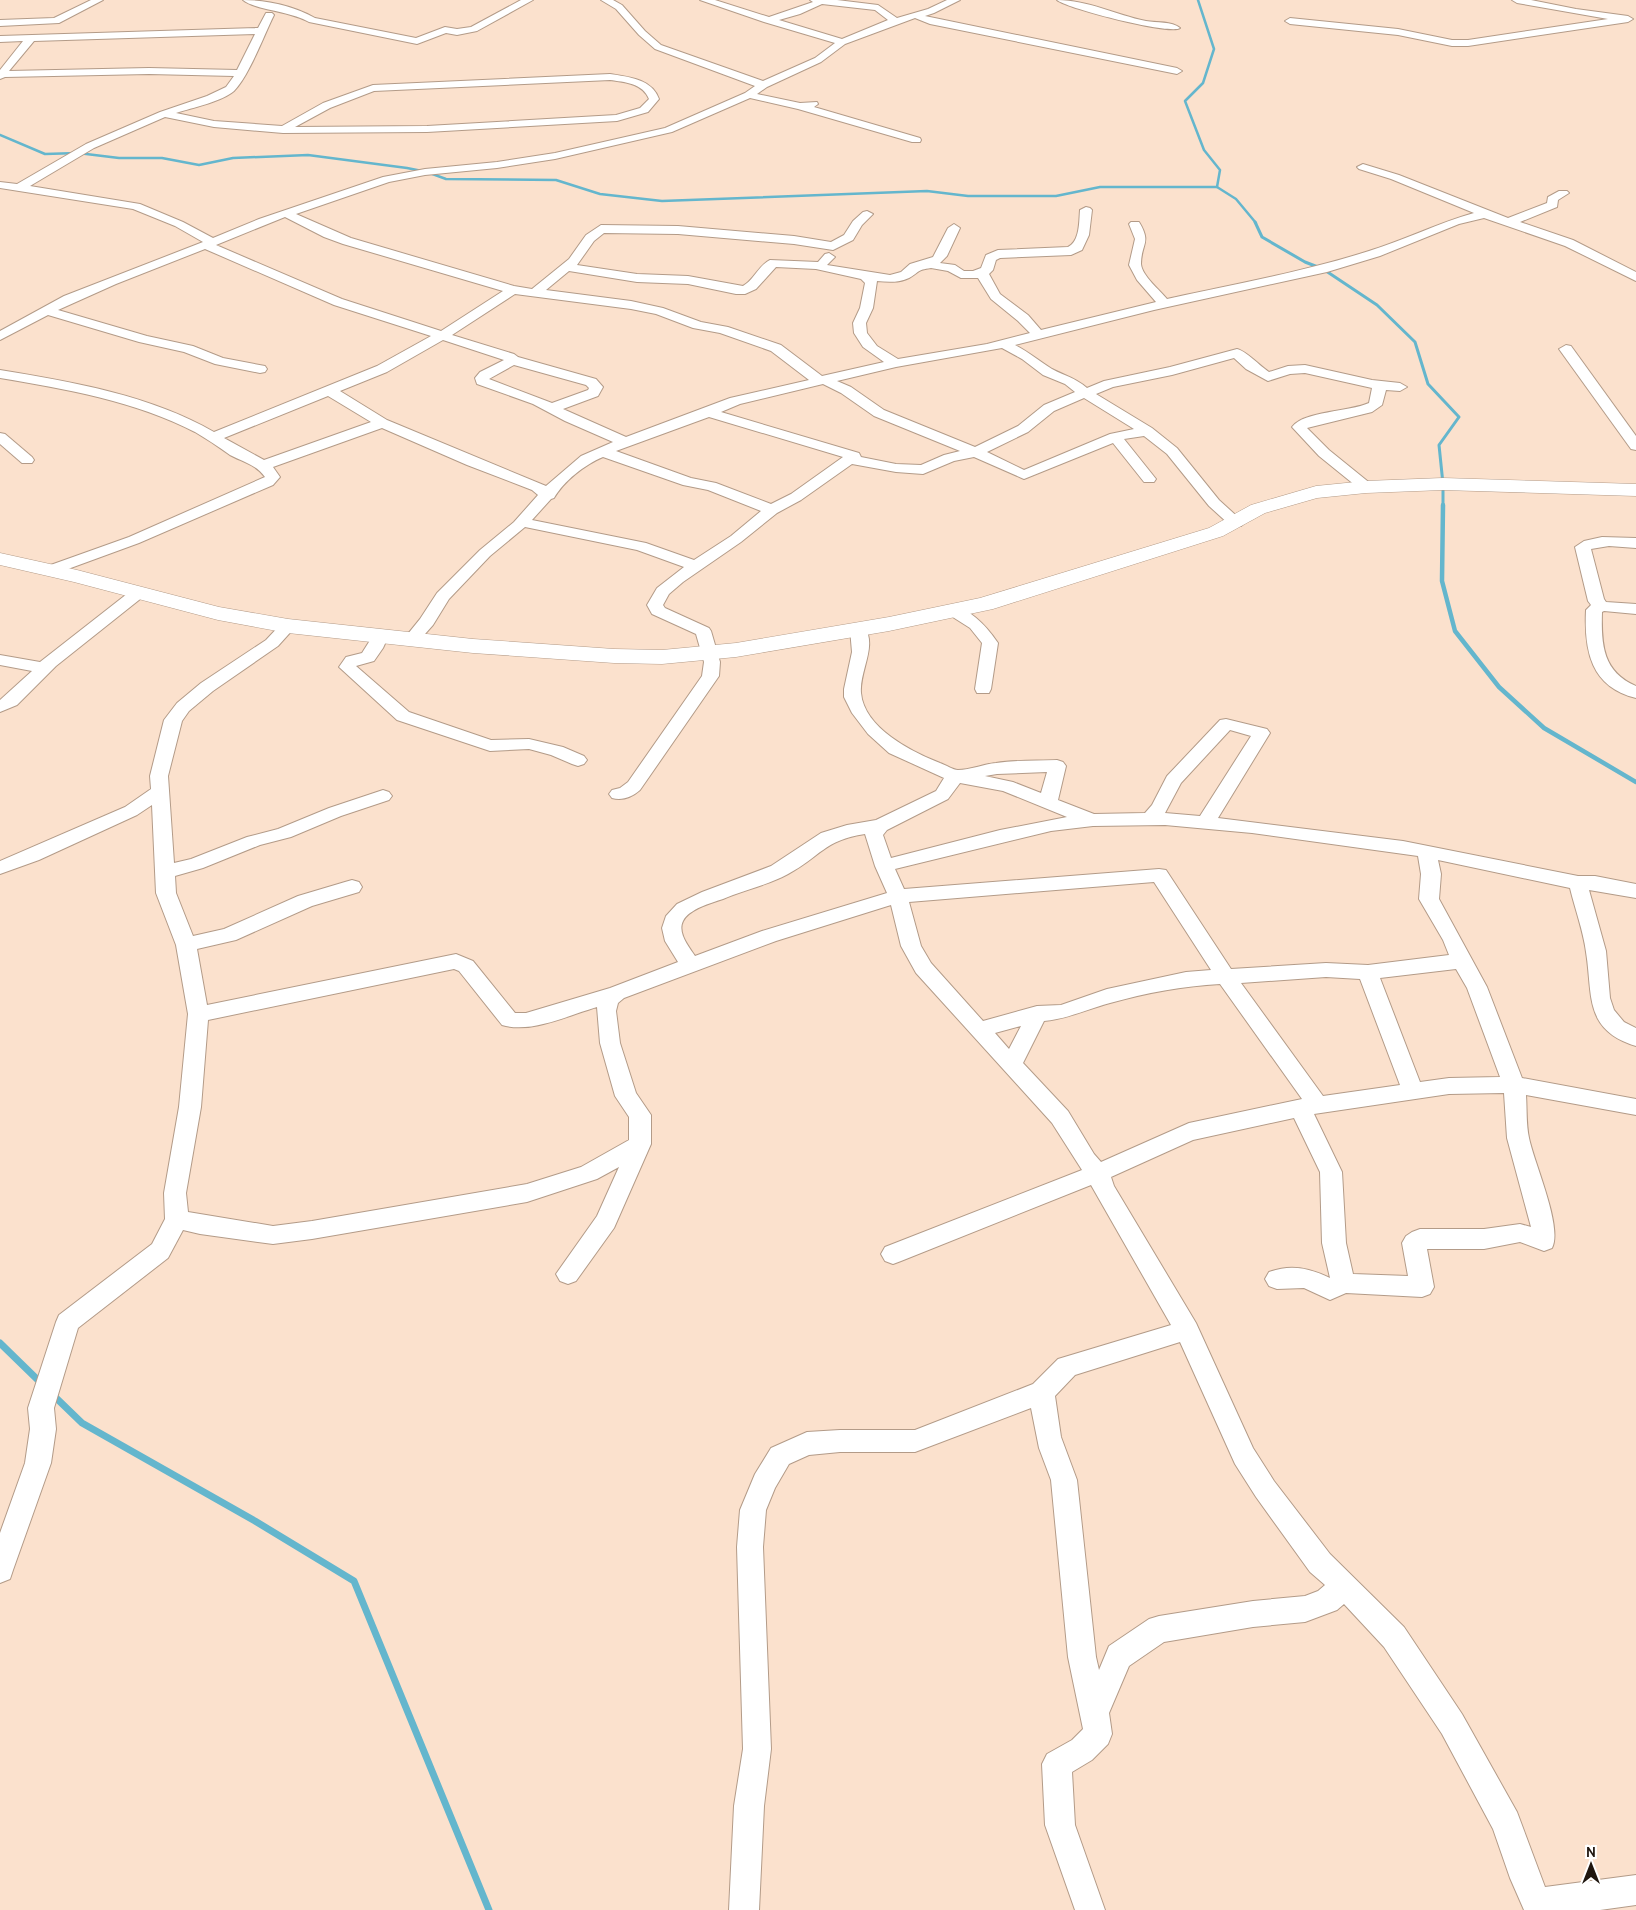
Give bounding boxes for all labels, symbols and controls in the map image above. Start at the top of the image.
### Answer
north arrow [1566,1840,1616,1890]
text: N [1586,1843,1596,1861]

